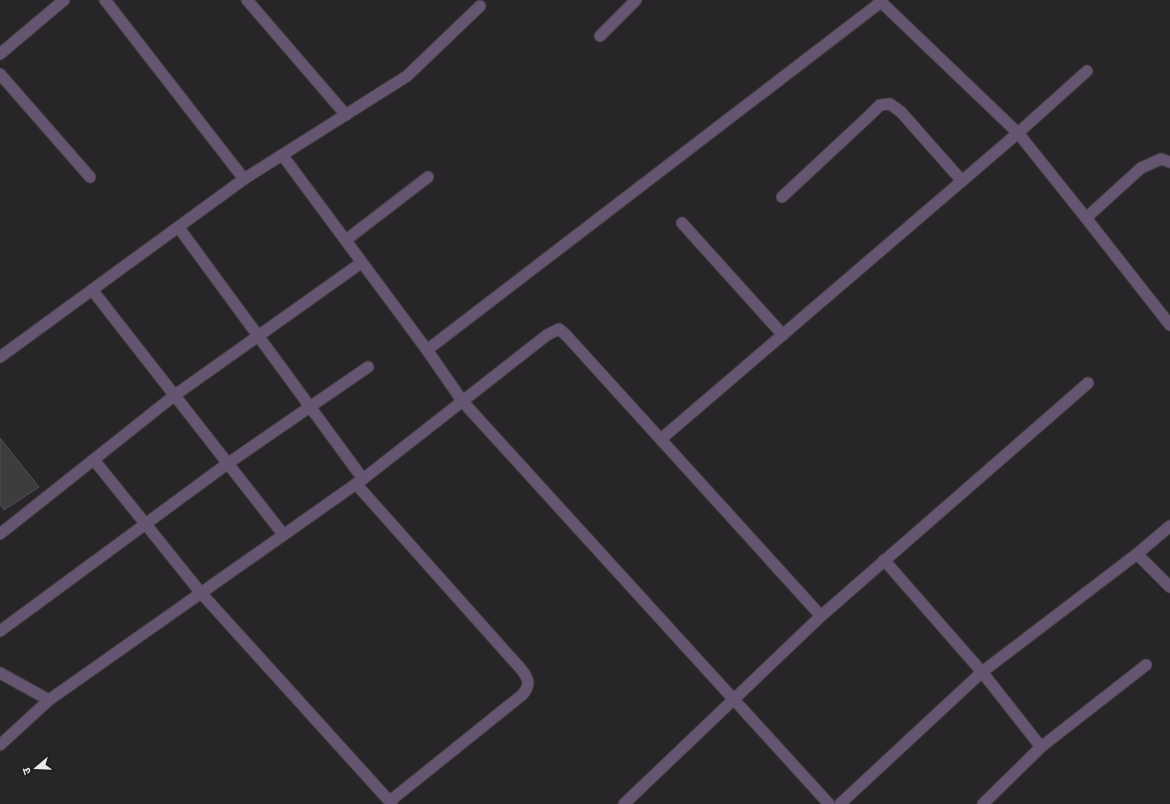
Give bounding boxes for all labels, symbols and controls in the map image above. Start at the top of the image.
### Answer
north arrow [16,748,56,788]
text: उ [18,765,34,777]

